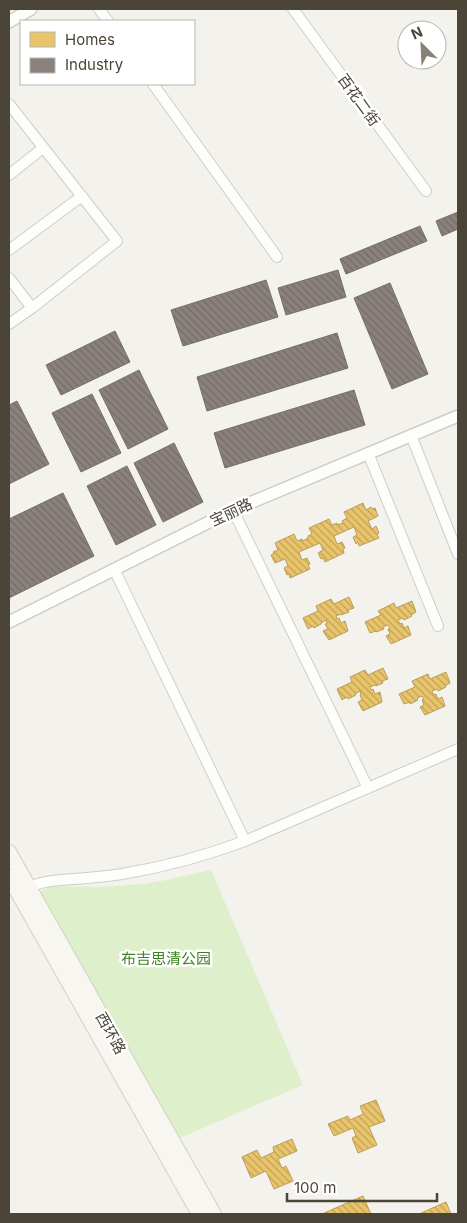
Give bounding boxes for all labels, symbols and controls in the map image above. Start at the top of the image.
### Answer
legend [20,20,195,85]
north arrow [397,20,447,70]
text: N [408,23,425,43]
text: Homes [65,30,115,49]
text: Industry [65,55,124,74]
street label: 百花二街 [334,70,384,130]
street label: 宝丽路 [207,494,255,530]
park label: 布吉思清公园 [121,949,211,968]
street label: 西环路 [92,1009,130,1057]
scale bar [287,1170,437,1202]
text: 100 m [294,1178,336,1197]

